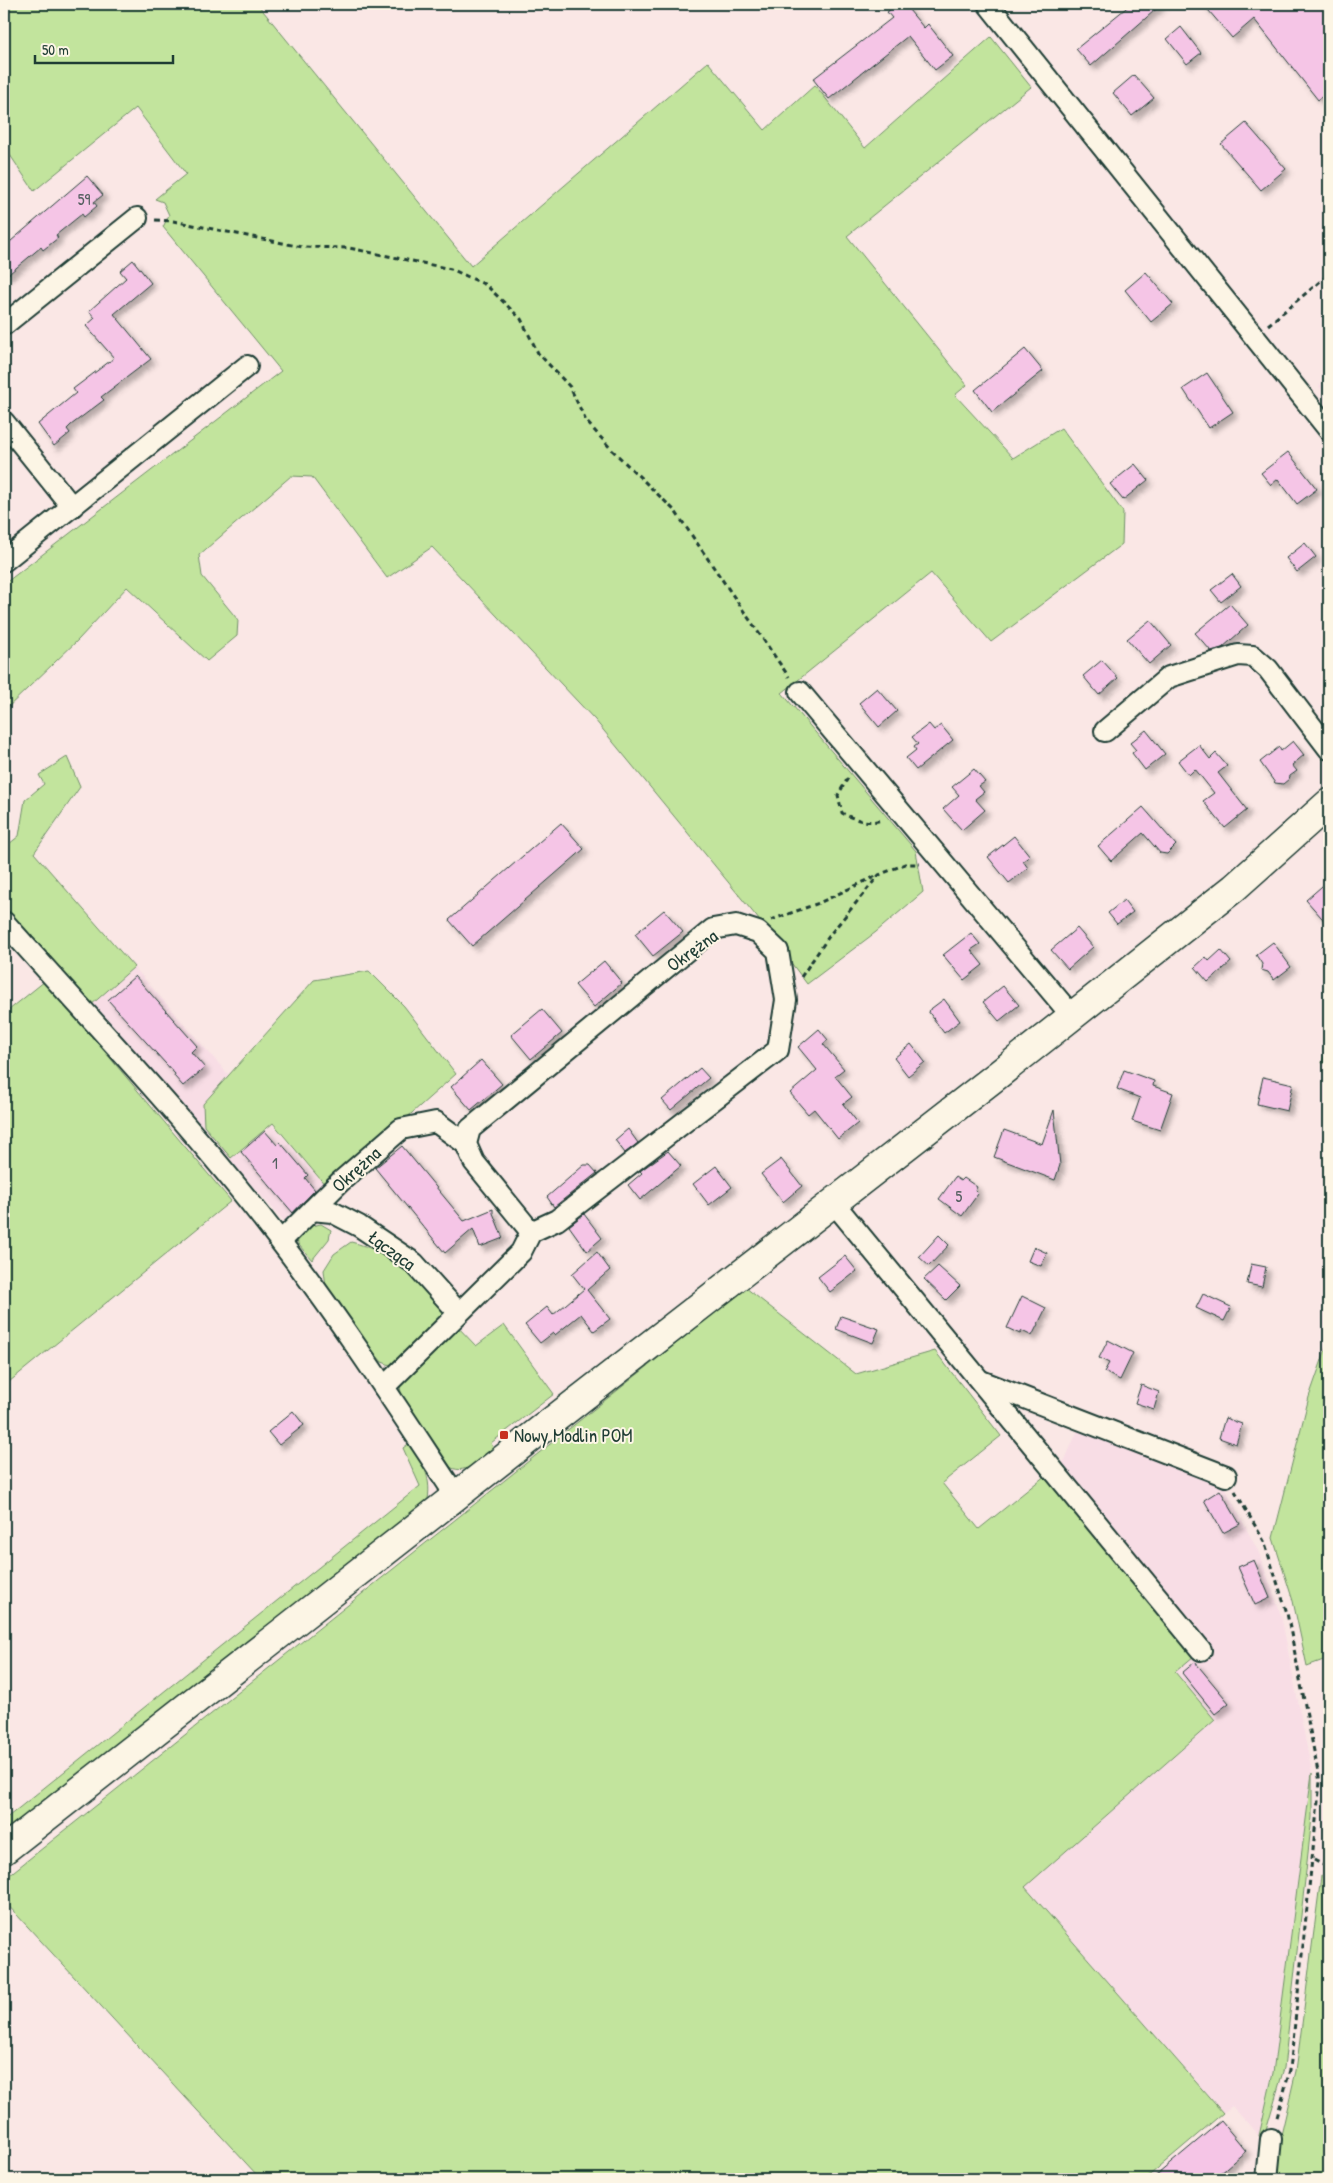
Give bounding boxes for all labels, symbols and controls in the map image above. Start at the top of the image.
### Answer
scale bar [35,32,172,64]
text: 50 m [42,39,69,60]
house number: 59 [78,188,90,210]
street label: Okrężna [661,922,723,977]
street label: Okrężna [326,1140,386,1198]
house number: 1 [272,1152,278,1174]
house number: 5 [956,1185,963,1207]
street label: Łącząca [363,1224,422,1277]
place label: Nowy Modlin POM [514,1422,633,1448]
marker: Nowy Modlin POM [498,1429,510,1441]

